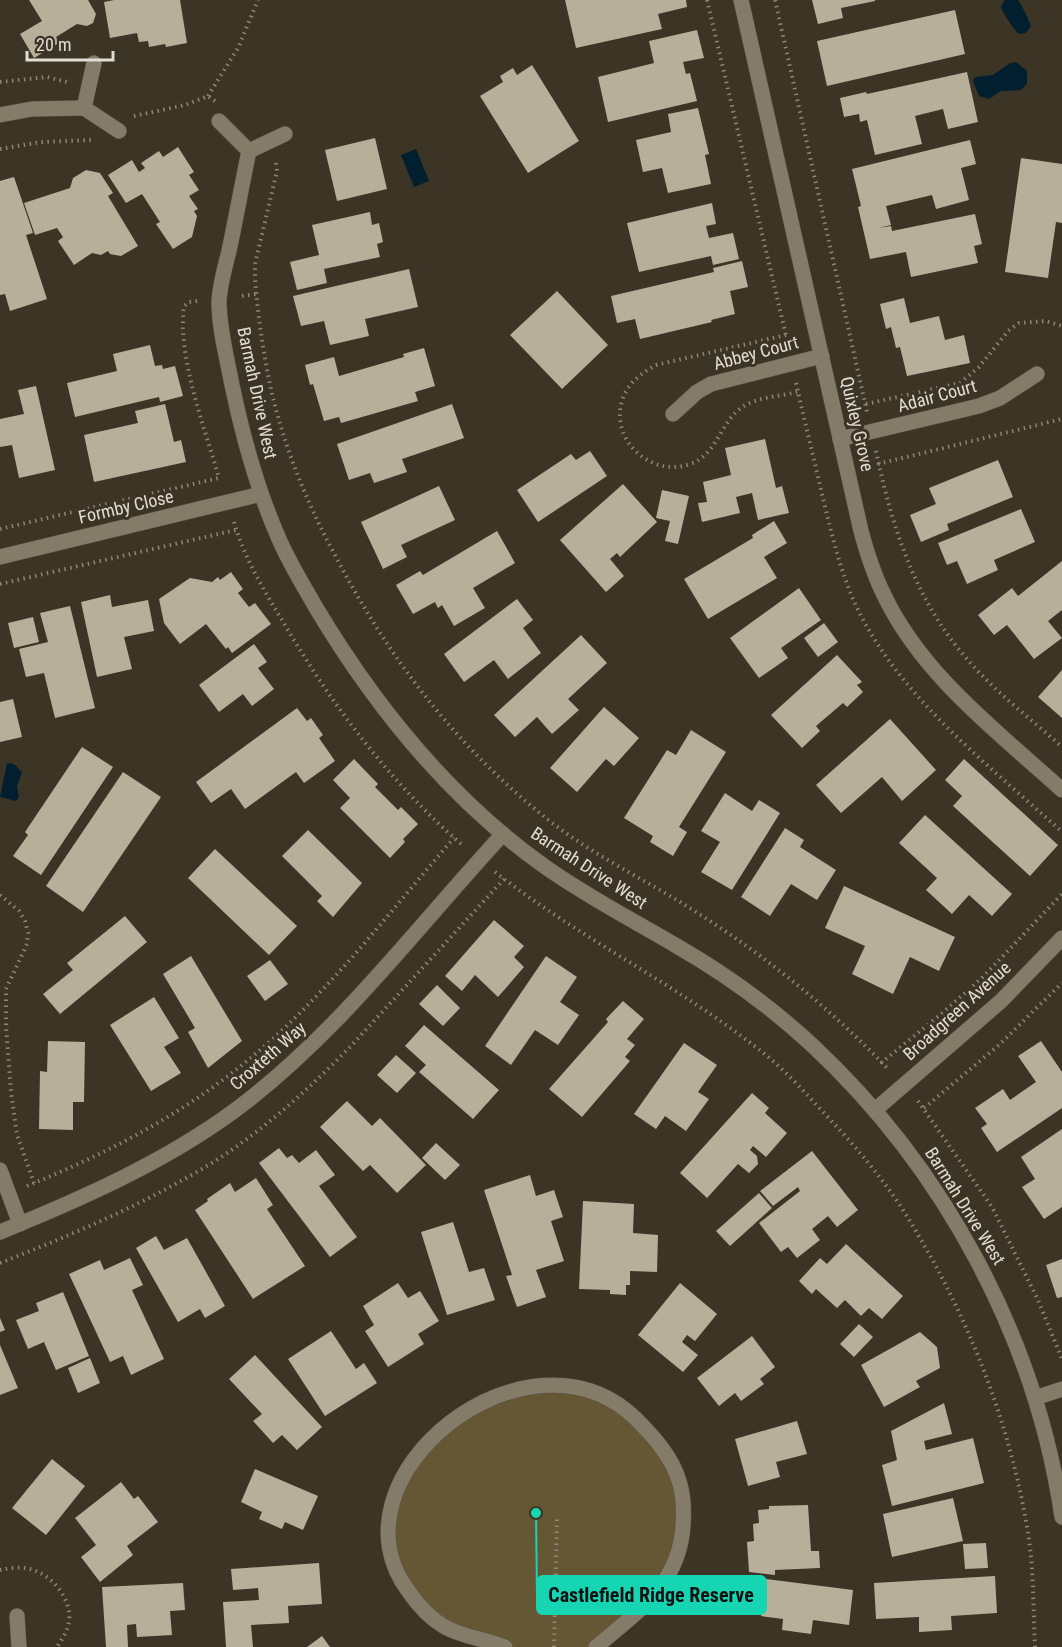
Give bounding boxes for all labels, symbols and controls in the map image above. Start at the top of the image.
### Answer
scale bar [27,24,112,62]
text: 20 m [36,34,71,55]
street label: Barmah Drive West [233,325,282,461]
street label: Abbey Court [711,331,801,374]
street label: Quixley Grove [836,375,879,473]
street label: Adair Court [895,375,979,416]
street label: Formby Close [76,485,175,528]
street label: Barmah Drive West [527,822,651,913]
street label: Broadgreen Avenue [899,957,1015,1064]
street label: Croxteth Way [225,1017,310,1094]
street label: Barmah Drive West [921,1143,1010,1268]
callout: Castlefield Ridge Reserve [537,1576,766,1614]
text: Castlefield Ridge Reserve [548,1583,754,1607]

